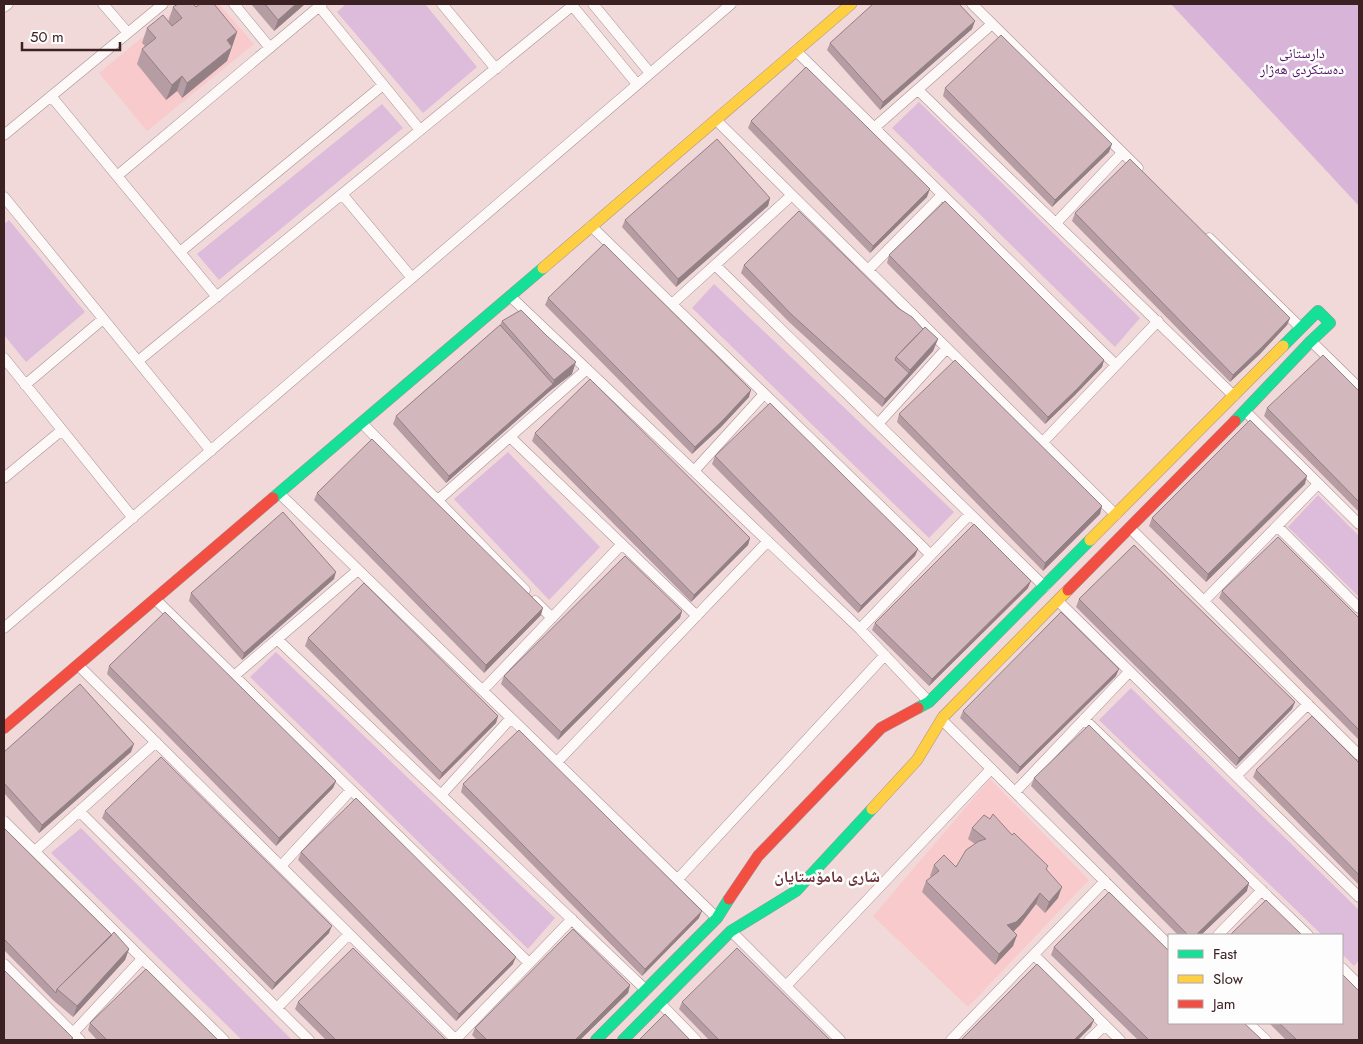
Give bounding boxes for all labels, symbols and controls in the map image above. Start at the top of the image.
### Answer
scale bar [22,20,120,52]
text: 50 m [30,26,64,48]
park label: دارستانی دەستکردی هەژار [1259,43,1344,79]
district label: شاری مامۆستایان [774,865,880,888]
legend [1168,934,1343,1024]
text: Fast [1213,943,1237,965]
text: Slow [1213,968,1244,990]
text: Jam [1211,993,1236,1015]

